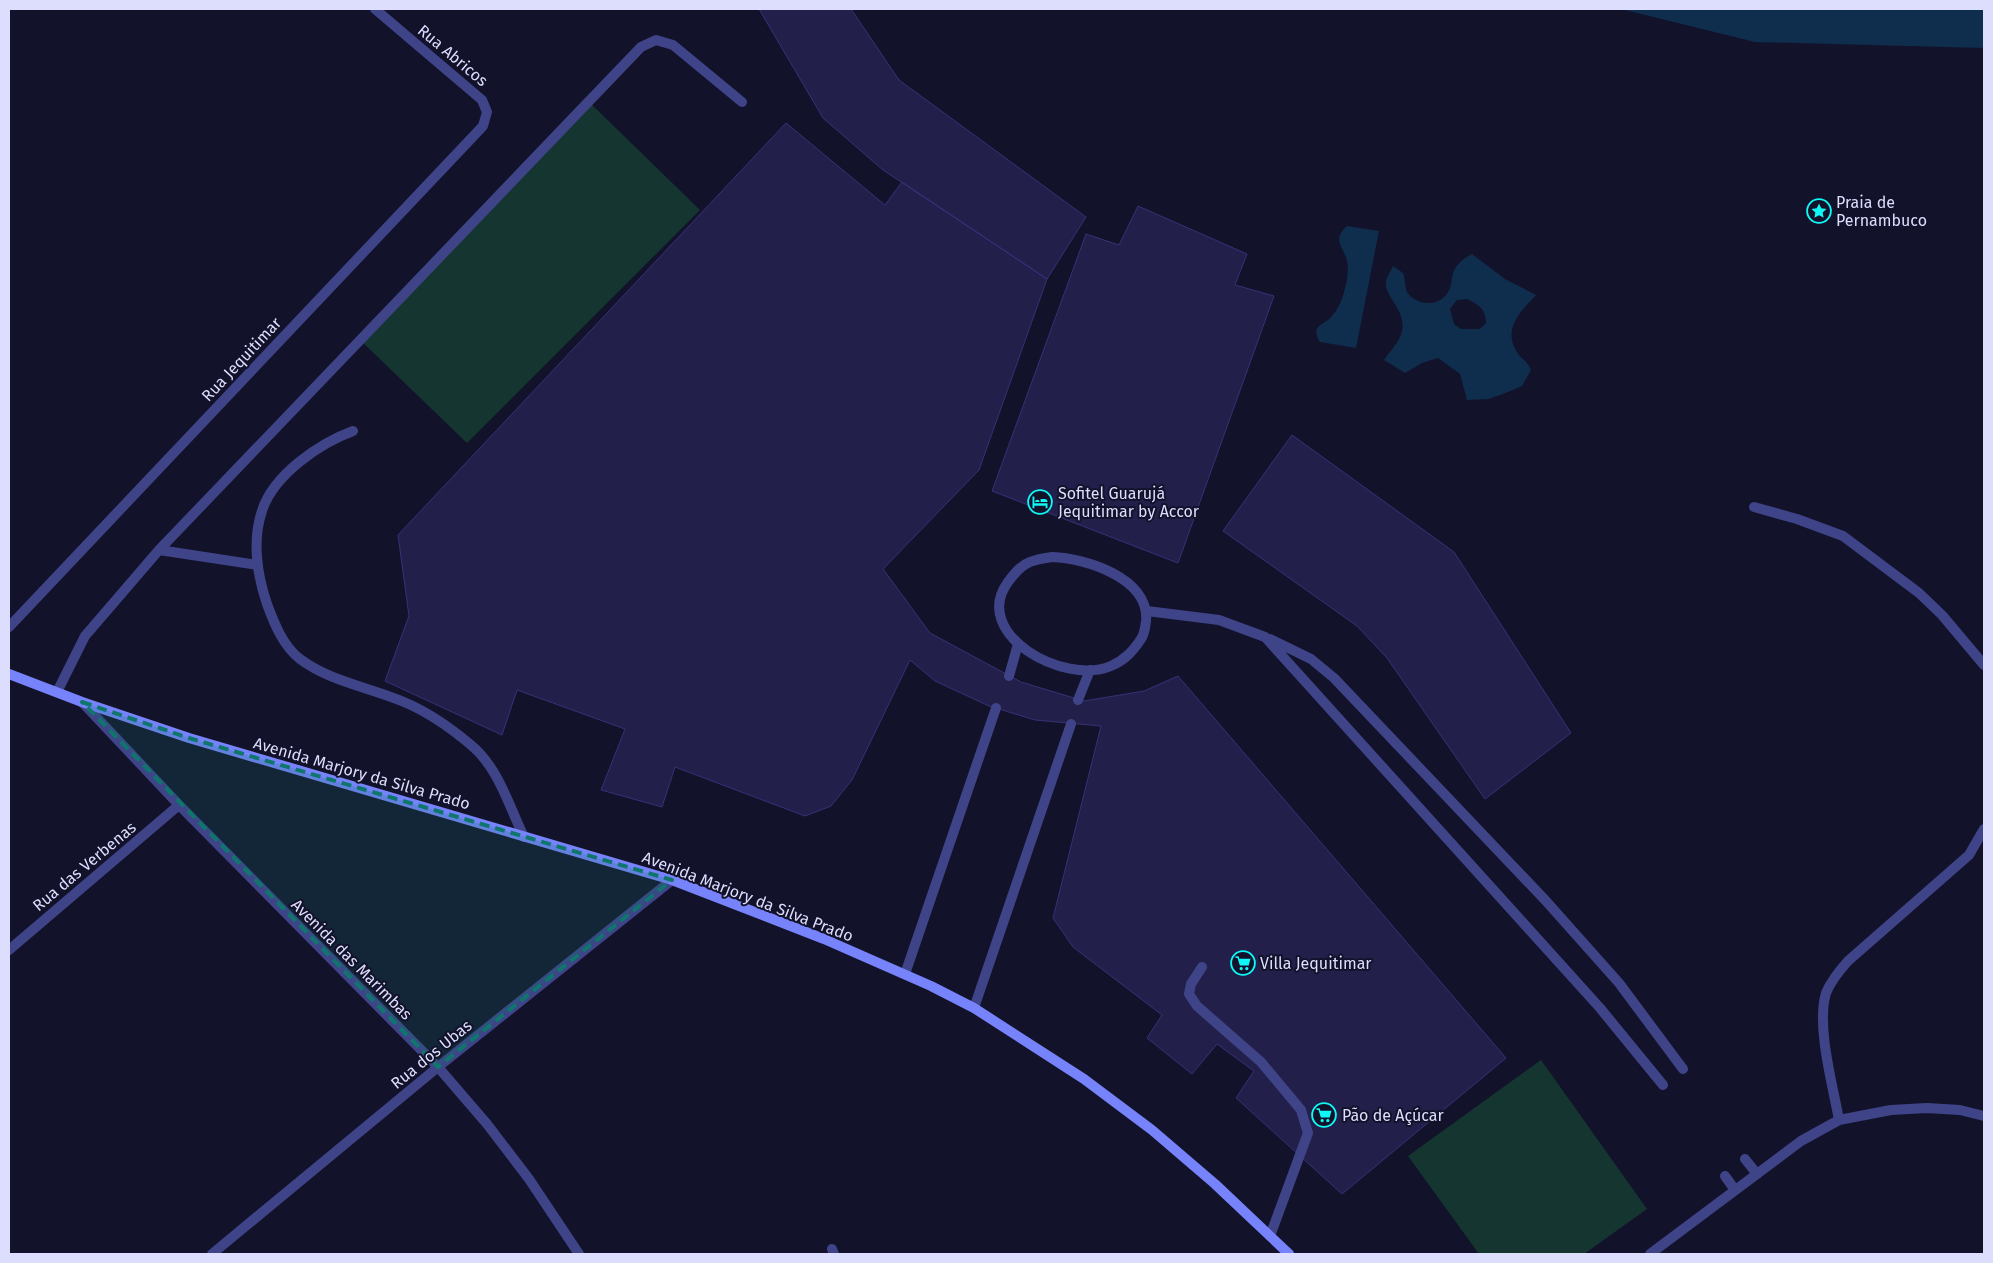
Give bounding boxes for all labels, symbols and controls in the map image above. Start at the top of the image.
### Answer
street label: Rua Abricos [414,21,492,90]
place label: Praia de Pernambuco [1836,193,1927,230]
place icon: Praia de Pernambuco [1806,198,1832,224]
street label: Rua Jequitimar [198,313,286,405]
place label: Sofitel Guarujá Jequitimar by Accor [1058,484,1200,521]
hotel icon: Sofitel Guarujá Jequitimar by Accor [1027,489,1053,515]
street label: Avenida Marjory da Silva Prado [251,733,472,814]
street label: Rua das Verbenas [29,818,140,915]
street label: Avenida Marjory da Silva Prado [640,847,856,946]
street label: Avenida das Marimbas [287,895,416,1024]
supermarket icon: Villa Jequitimar [1230,950,1256,976]
place label: Villa Jequitimar [1260,954,1372,973]
street label: Rua dos Ubas [387,1016,476,1093]
supermarket icon: Pão de Açúcar [1311,1102,1337,1128]
place label: Pão de Açúcar [1342,1106,1444,1126]

